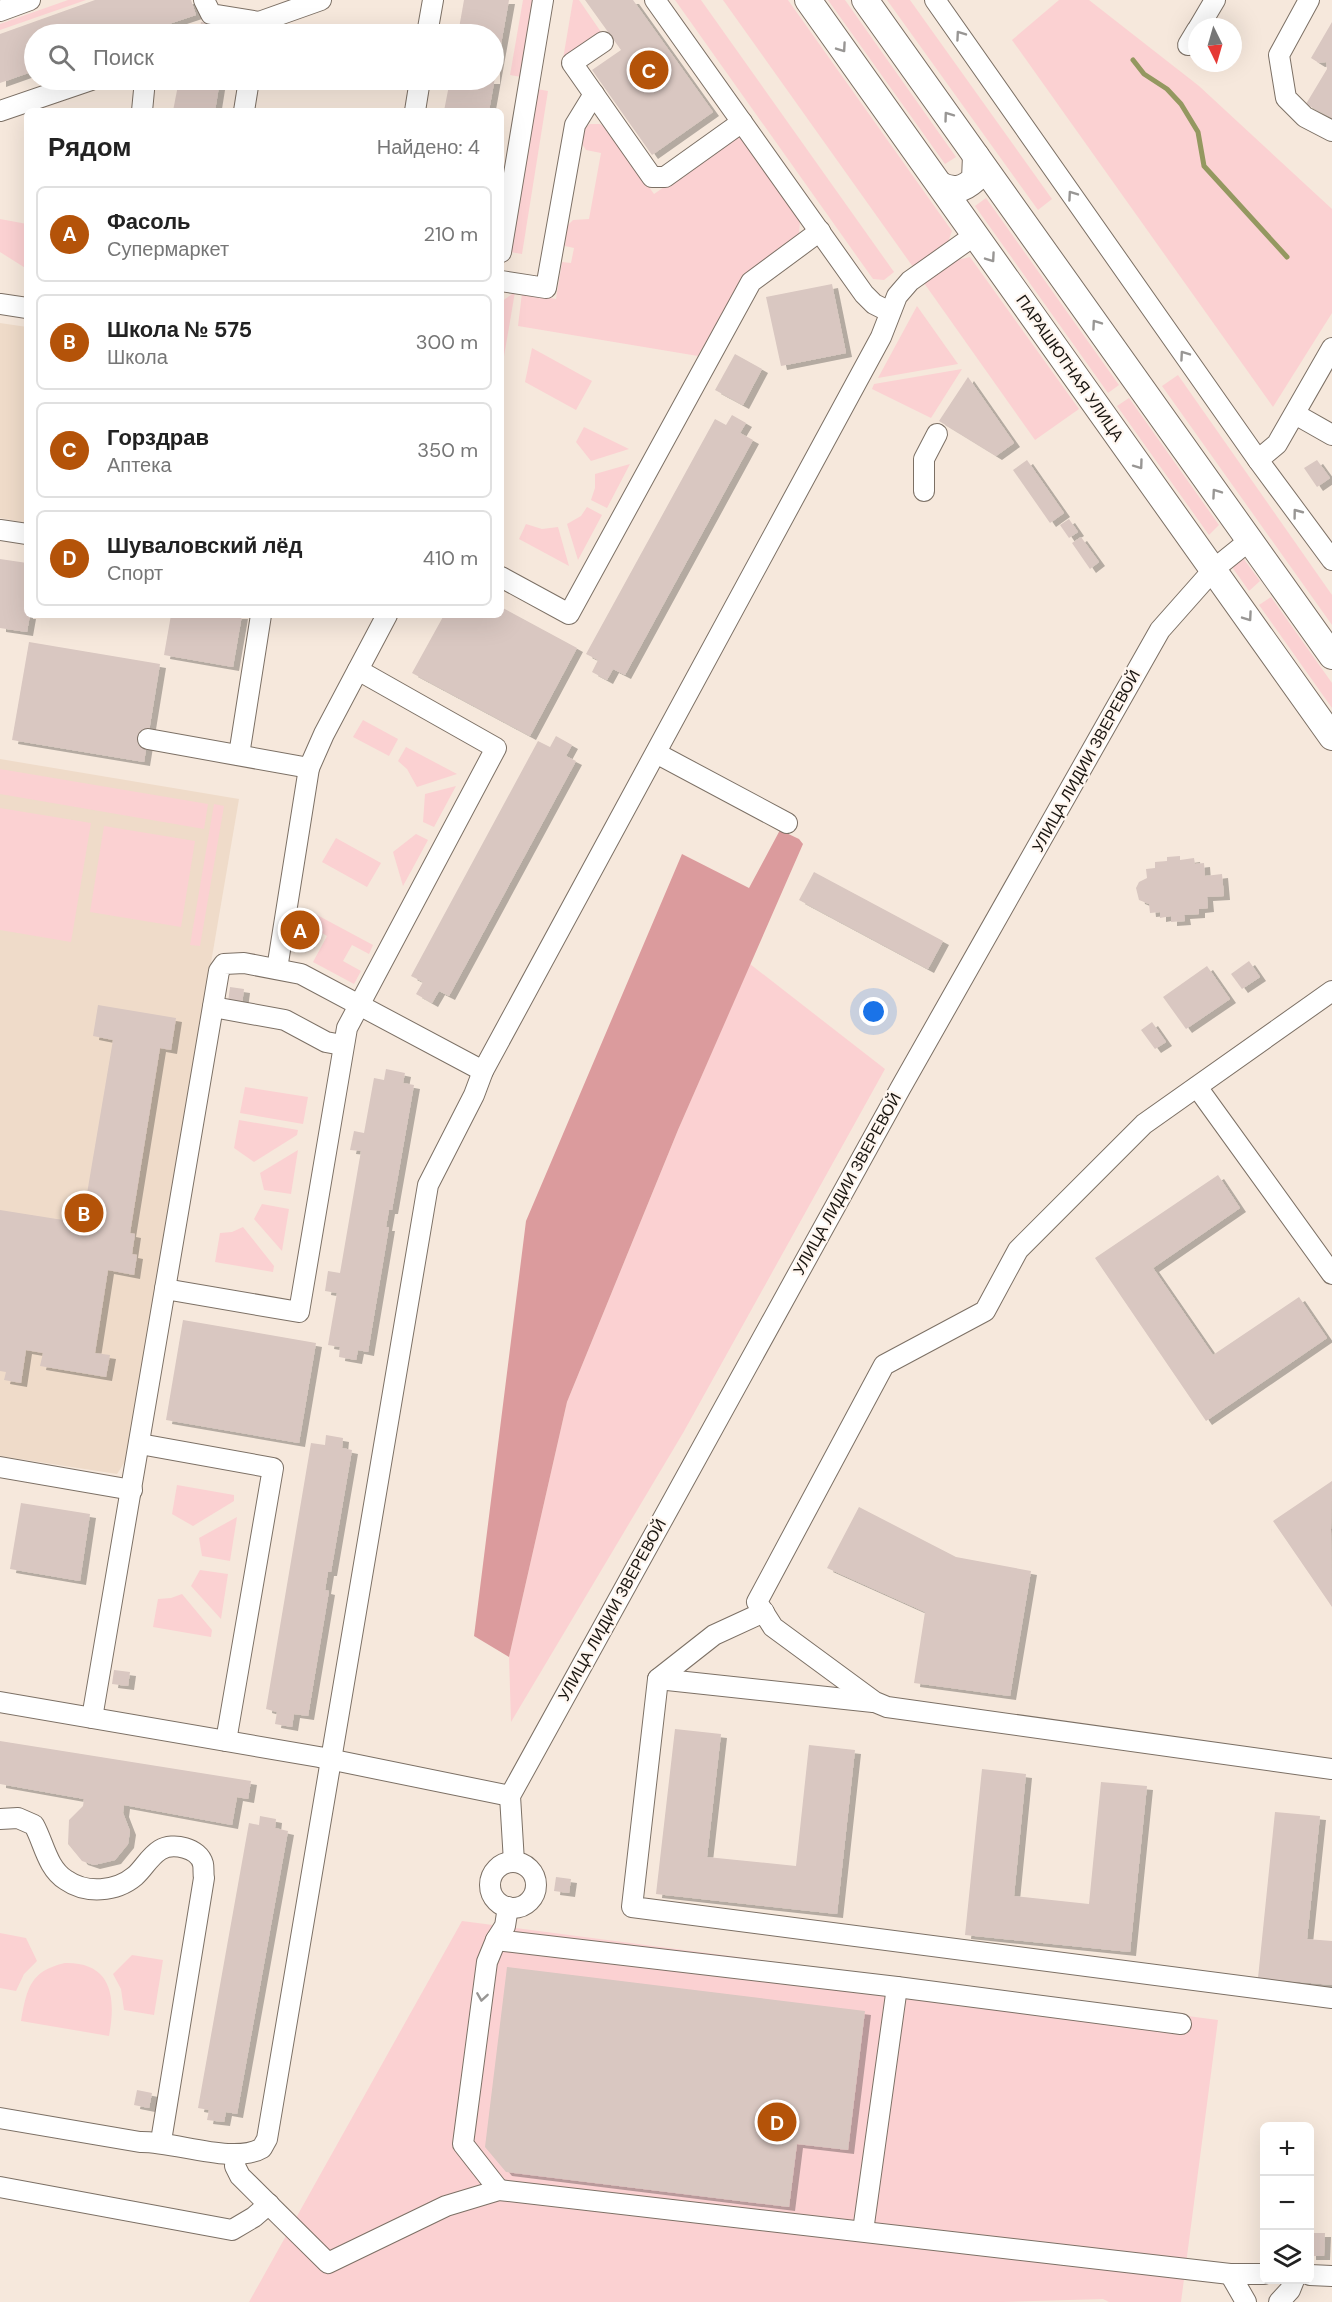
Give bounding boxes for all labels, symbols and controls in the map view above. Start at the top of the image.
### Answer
north arrow [1188,18,1242,72]
search box [24,24,504,90]
one-way arrow [956,31,967,42]
icon: search [45,41,78,74]
one-way arrow [835,41,846,52]
text: Поиск [93,43,154,72]
pin: C [630,48,668,92]
one-way arrow [944,112,955,123]
text: Рядом [48,130,131,164]
text: Найдено: 4 [377,134,480,160]
one-way arrow [1068,190,1079,201]
text: Фасоль [107,207,191,236]
text: A [62,221,77,247]
text: 210 m [423,221,478,247]
text: Супермаркет [107,236,229,262]
one-way arrow [984,251,995,262]
street label: ПАРАШЮТНАЯ УЛИЦА [1011,291,1129,446]
text: Школа № 575 [107,315,252,344]
one-way arrow [1092,320,1103,331]
text: B [63,329,76,355]
text: 300 m [416,329,478,355]
text: Школа [107,344,168,370]
one-way arrow [1180,350,1191,361]
text: Горздрав [107,423,209,452]
text: C [62,437,77,463]
text: 350 m [417,437,478,463]
text: Аптека [107,452,172,478]
one-way arrow [1132,458,1143,469]
one-way arrow [1212,488,1223,499]
one-way arrow [1293,509,1304,520]
text: Шуваловский лёд [107,531,303,560]
text: D [62,545,77,571]
text: 410 m [423,545,478,571]
text: Спорт [107,560,163,586]
one-way arrow [1241,611,1252,622]
street label: УЛИЦА ЛИДИИ ЗВЕРЕВОЙ [1027,666,1145,856]
pin: A [280,908,320,952]
your location [859,997,888,1026]
street label: УЛИЦА ЛИДИИ ЗВЕРЕВОЙ [788,1089,906,1279]
pin: B [64,1190,104,1236]
street label: УЛИЦА ЛИДИИ ЗВЕРЕВОЙ [553,1515,671,1705]
one-way arrow [477,1992,489,2001]
pin: D [758,2100,796,2144]
map controls [1260,2122,1314,2284]
button: + [1260,2122,1314,2176]
button: − [1260,2176,1314,2230]
button: layers [1260,2230,1314,2284]

